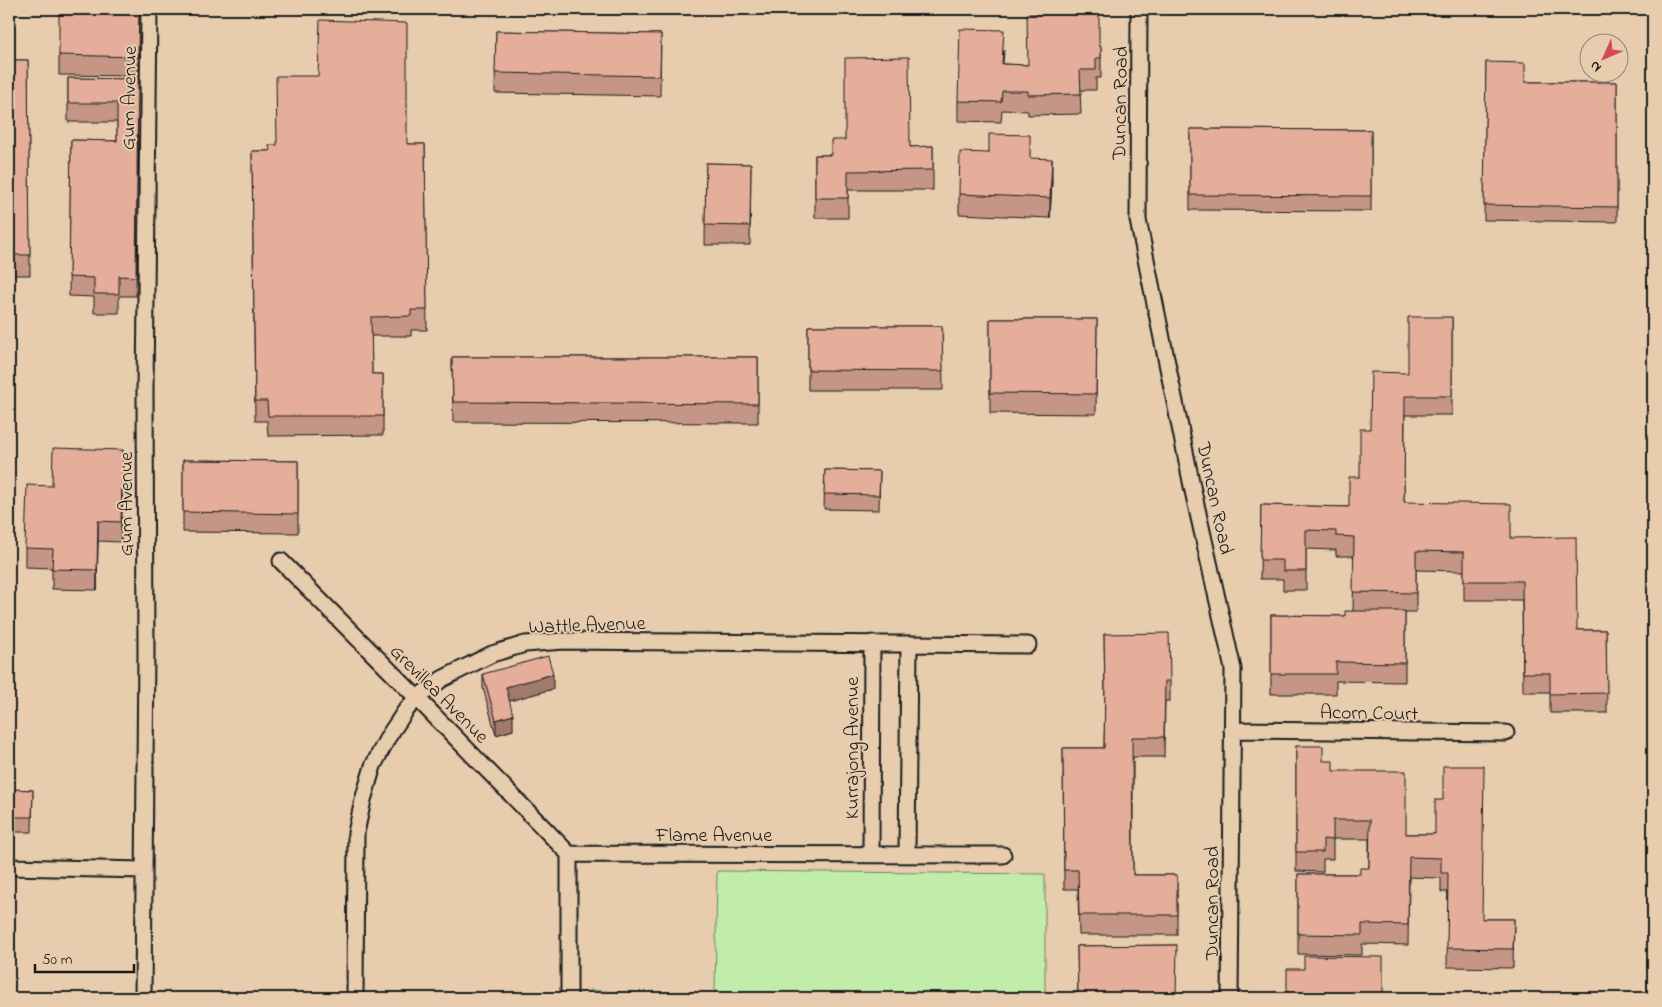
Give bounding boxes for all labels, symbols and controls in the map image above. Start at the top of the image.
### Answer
north arrow [1580,32,1630,82]
street label: Gum Avenue [115,46,146,150]
street label: Duncan Road [1106,46,1137,161]
text: N [1585,55,1607,77]
street label: Duncan Road [1187,439,1240,557]
street label: Gum Avenue [113,452,142,556]
street label: Wattle Avenue [528,610,646,643]
street label: Grevillea Avenue [382,638,495,751]
street label: Kurrajong Avenue [839,677,869,819]
street label: Acorn Court [1320,699,1419,730]
street label: Flame Avenue [655,822,772,851]
street label: Duncan Road [1199,846,1228,961]
scale bar [35,942,134,974]
text: 50 m [42,949,73,971]

